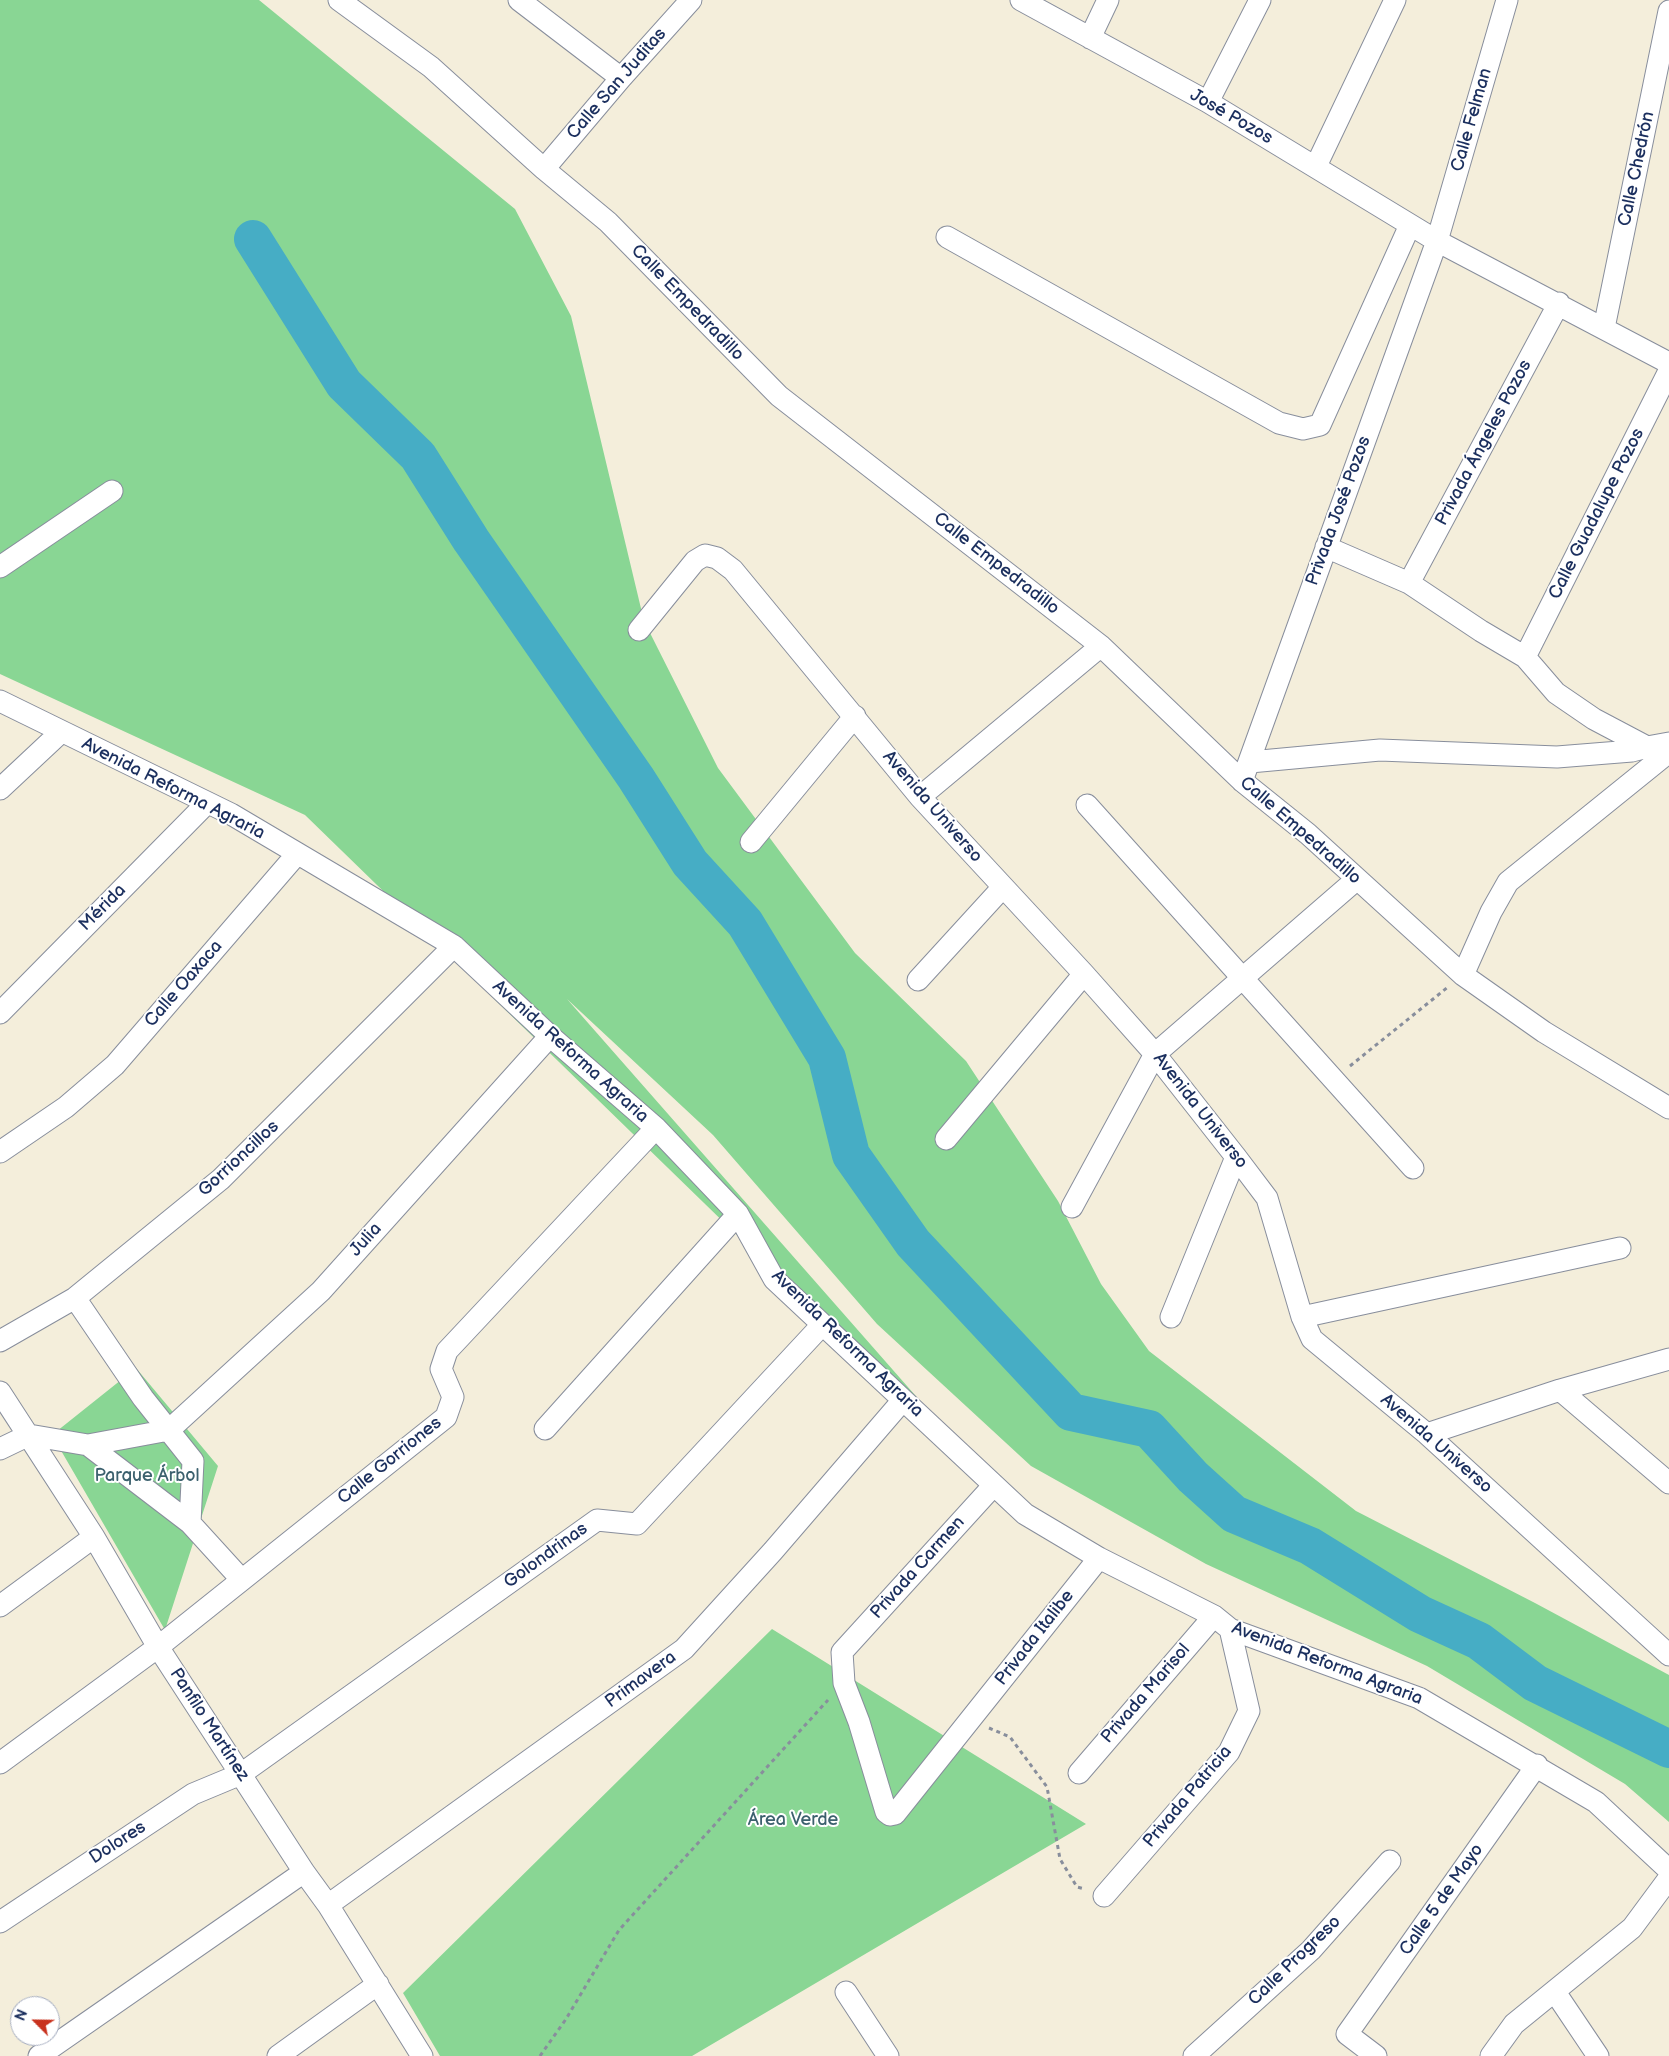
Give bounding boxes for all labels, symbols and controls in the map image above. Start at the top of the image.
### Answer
street label: Calle San Juditas [563,24,671,144]
street label: Calle Felman [1447,66,1497,174]
street label: José Pozos [1186,85,1276,149]
street label: Calle Chedrón [1614,110,1660,228]
street label: Calle Empedradillo [626,240,748,366]
street label: Privada Ángeles Pozos [1431,357,1537,529]
street label: Calle Guadalupe Pozos [1545,425,1649,603]
street label: Privada José Pozos [1302,433,1376,589]
street label: Calle Empedradillo [929,508,1063,620]
street label: Avenida Reforma Agraria [78,733,268,845]
street label: Avenida Universo [878,747,986,867]
street label: Calle Empedradillo [1235,772,1365,890]
street label: Mérida [75,880,131,936]
street label: Calle Oaxaca [140,936,228,1032]
street label: Avenida Reforma Agraria [487,976,653,1128]
street label: Avenida Universo [1148,1049,1252,1173]
street label: Gorrioncillos [194,1116,284,1202]
street label: Julia [345,1219,387,1261]
street label: Avenida Reforma Agraria [767,1266,927,1422]
street label: Avenida Universo [1376,1390,1496,1498]
street label: Calle Gorriones [334,1413,446,1509]
park label: Parque Árbol [94,1465,200,1487]
street label: Privada Carmen [866,1512,970,1624]
street label: Golondrinas [500,1518,592,1594]
street label: Privada Italibe [991,1586,1079,1690]
street label: Avenida Reforma Agraria [1229,1618,1425,1710]
street label: Privada Marisol [1097,1640,1195,1748]
street label: Primavera [601,1647,681,1713]
street label: Panfilo Martínez [164,1664,254,1786]
street label: Privada Patricia [1139,1742,1237,1852]
park label: Área Verde [748,1809,838,1831]
street label: Dolores [86,1817,150,1869]
street label: Calle 5 de Mayo [1396,1840,1488,1960]
street label: Calle Progreso [1244,1911,1346,2011]
north arrow [10,1996,60,2046]
text: N [12,2007,32,2024]

